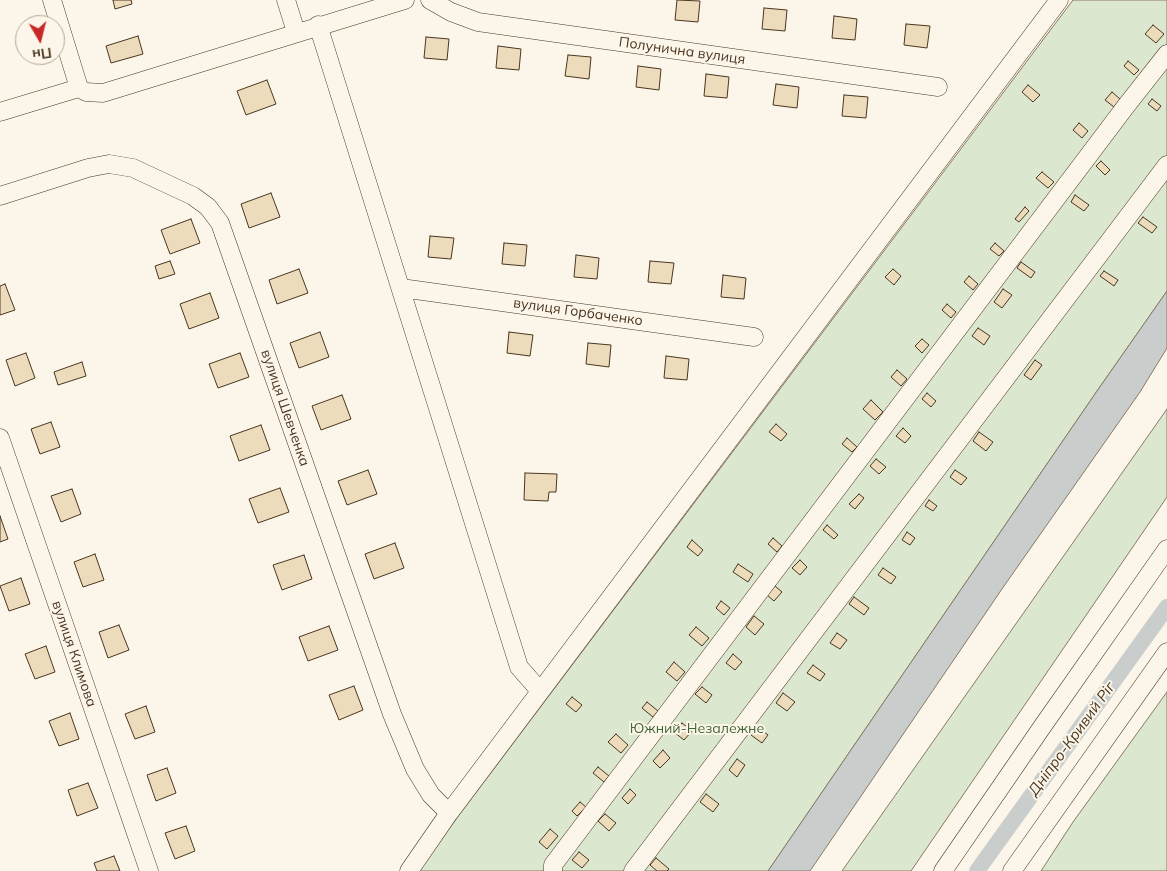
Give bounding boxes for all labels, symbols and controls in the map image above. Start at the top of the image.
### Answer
north arrow [15,15,65,65]
street label: Полунична вулиця [618,34,746,68]
text: Пн [31,44,53,64]
street label: вулиця Горбаченко [512,295,644,329]
street label: вулиця Шевченка [257,347,313,469]
street label: вулиця Климова [48,599,100,709]
water label: Дніпро-Кривий Ріг [1025,679,1119,799]
park label: Южний-Незалежне [630,721,764,737]

